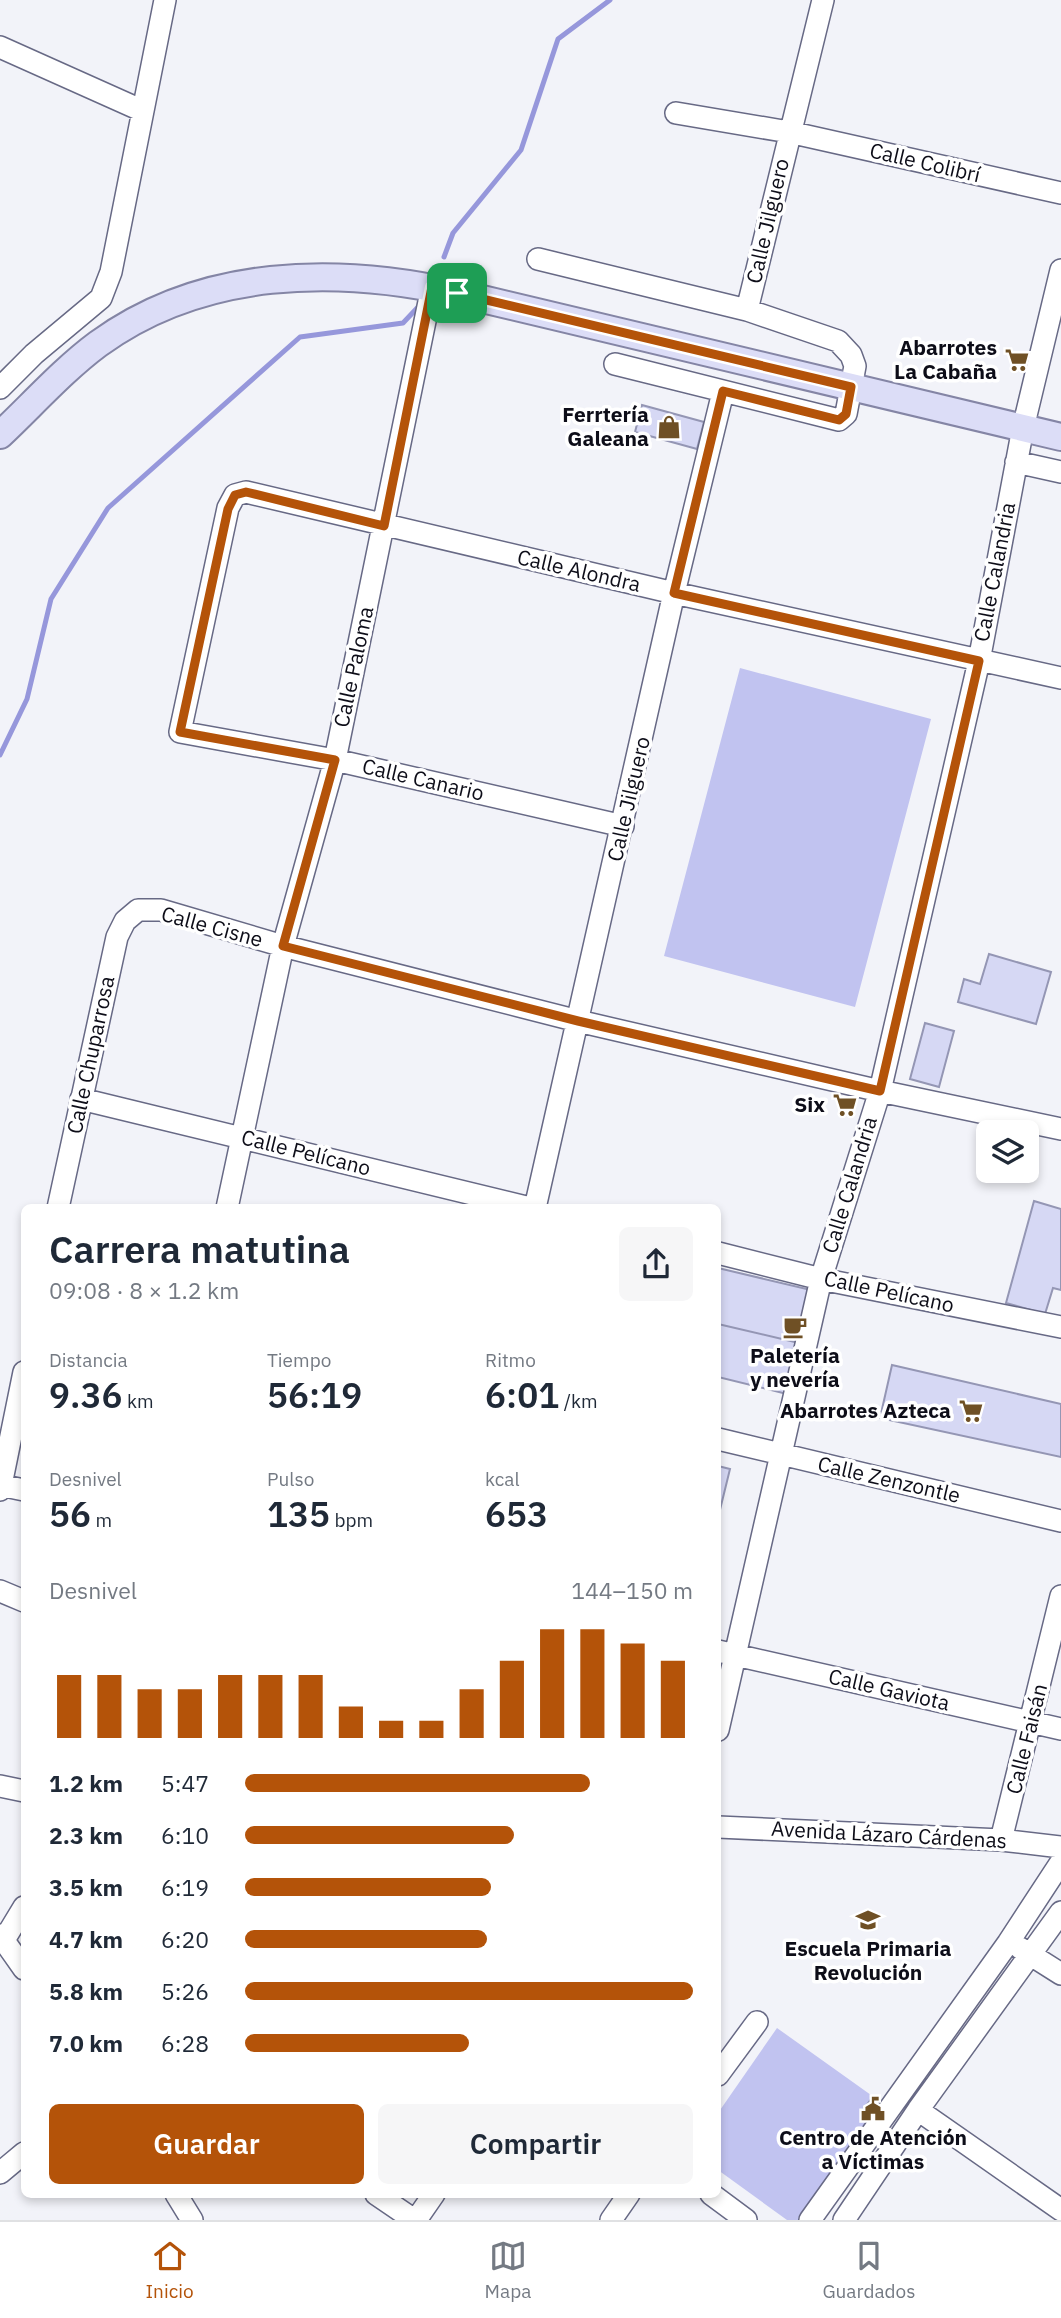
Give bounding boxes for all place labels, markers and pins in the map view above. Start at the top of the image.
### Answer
pin [427,263,487,323]
place label: Abarrotes La Cabaña [894,333,997,385]
supermarket icon: Abarrotes La Cabaña [1003,346,1031,374]
place label: Ferrtería Galeana [562,400,649,452]
shop icon: Ferrtería Galeana [655,413,683,441]
place label: Six [794,1090,825,1118]
supermarket icon: Six [831,1091,859,1119]
cafe icon: Paletería y nevería [781,1313,809,1341]
place label: Paletería y nevería [750,1341,840,1393]
place label: Abarrotes Azteca [780,1396,951,1424]
supermarket icon: Abarrotes Azteca [957,1397,985,1425]
school or university icon: Escuela Primaria Revolución [854,1906,882,1934]
place label: Escuela Primaria Revolución [785,1934,952,1986]
public building icon: Centro de Atención a Víctimas [859,2095,887,2123]
place label: Centro de Atención a Víctimas [779,2123,967,2175]

